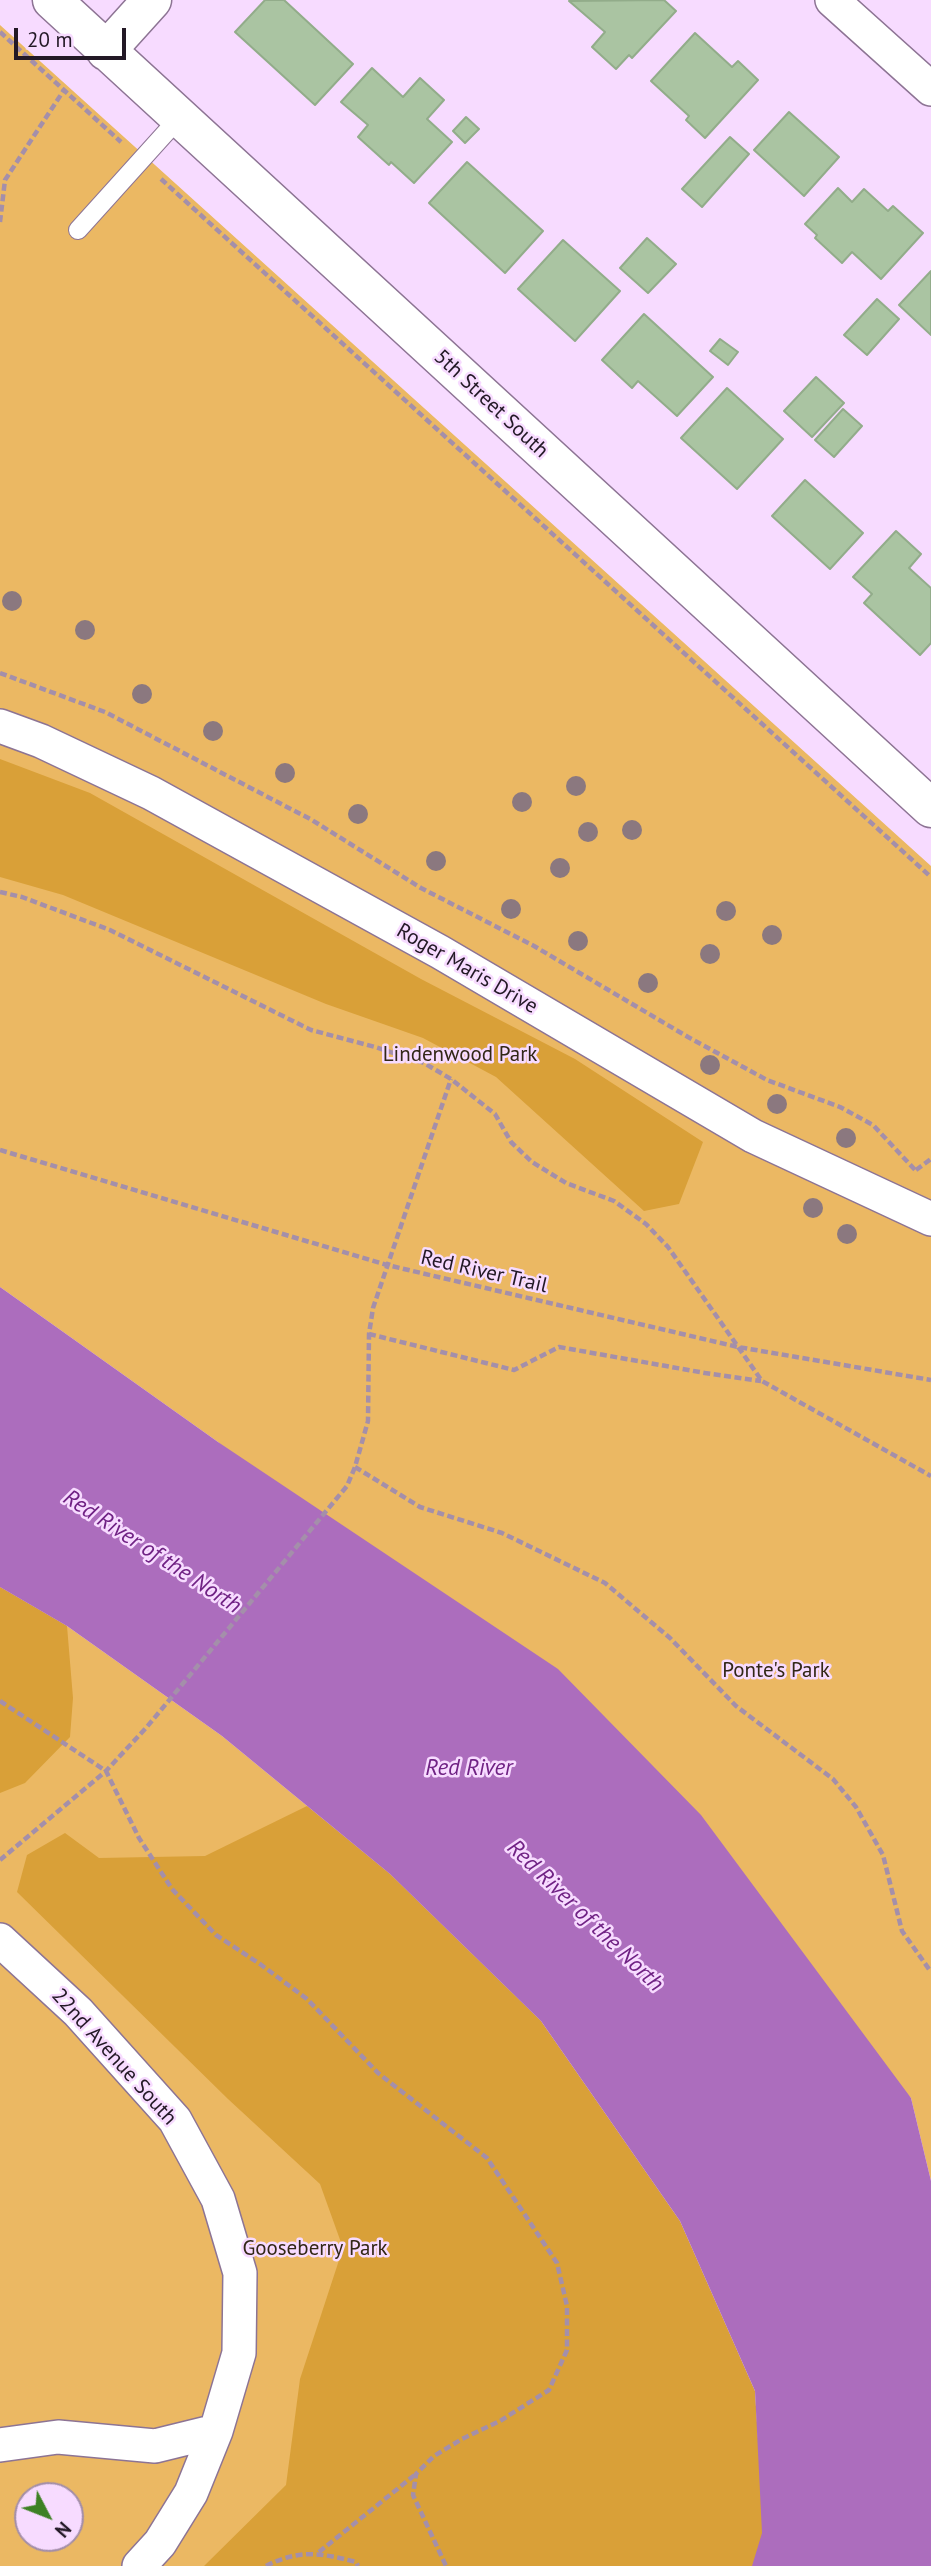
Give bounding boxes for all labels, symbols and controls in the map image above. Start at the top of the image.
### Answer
scale bar [18,14,130,58]
text: 20 m [27,26,73,53]
street label: 5th Street South [429,345,553,463]
street label: Roger Maris Drive [392,918,542,1020]
park label: Lindenwood Park [383,1042,537,1068]
street label: Red River Trail [418,1245,550,1299]
water label: Red River of the North [58,1484,246,1620]
park label: Ponte's Park [722,1658,830,1684]
water label: Red River [425,1754,513,1782]
water label: Red River of the North [501,1834,669,1998]
street label: 22nd Avenue South [46,1984,182,2130]
park label: Gooseberry Park [242,2236,388,2262]
north arrow [14,2482,84,2552]
text: N [50,2517,76,2542]

